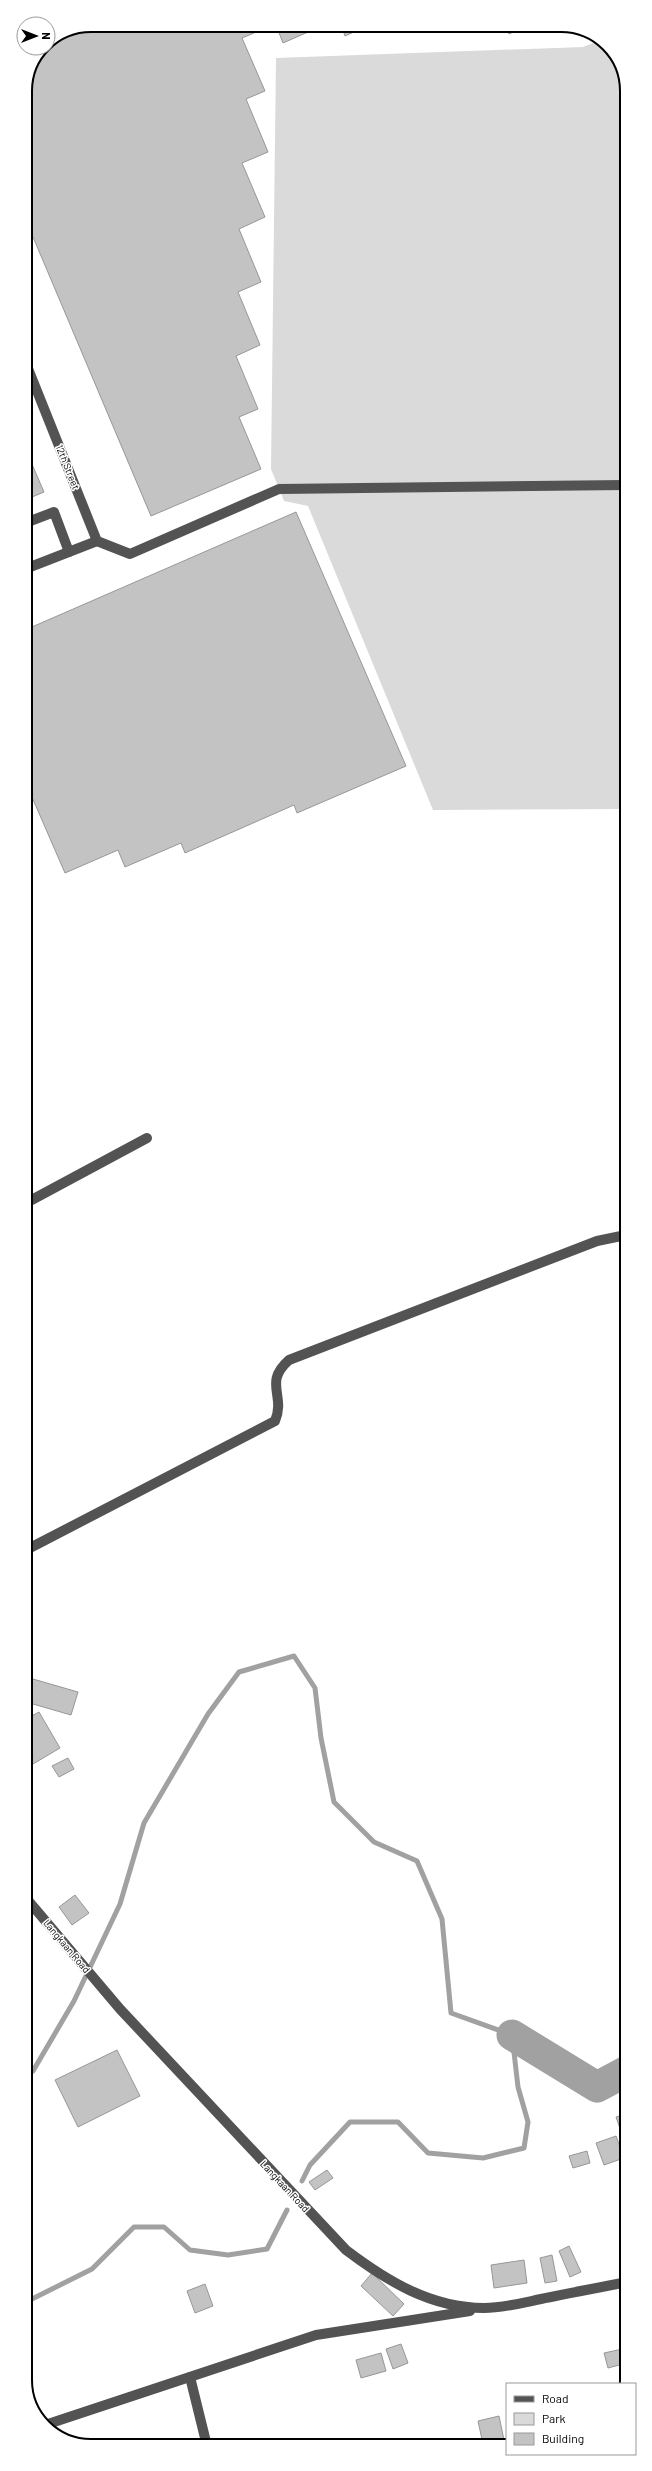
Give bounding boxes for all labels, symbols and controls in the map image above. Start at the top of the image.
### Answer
north arrow [16,16,56,56]
text: N [40,32,53,40]
street label: 12th Street [54,443,83,491]
street label: Langkaan Road [41,1917,93,1975]
street label: Langkaan Road [258,2158,312,2214]
legend [506,2383,636,2455]
text: Road [542,2391,569,2405]
text: Park [542,2411,566,2425]
text: Building [542,2431,584,2445]

